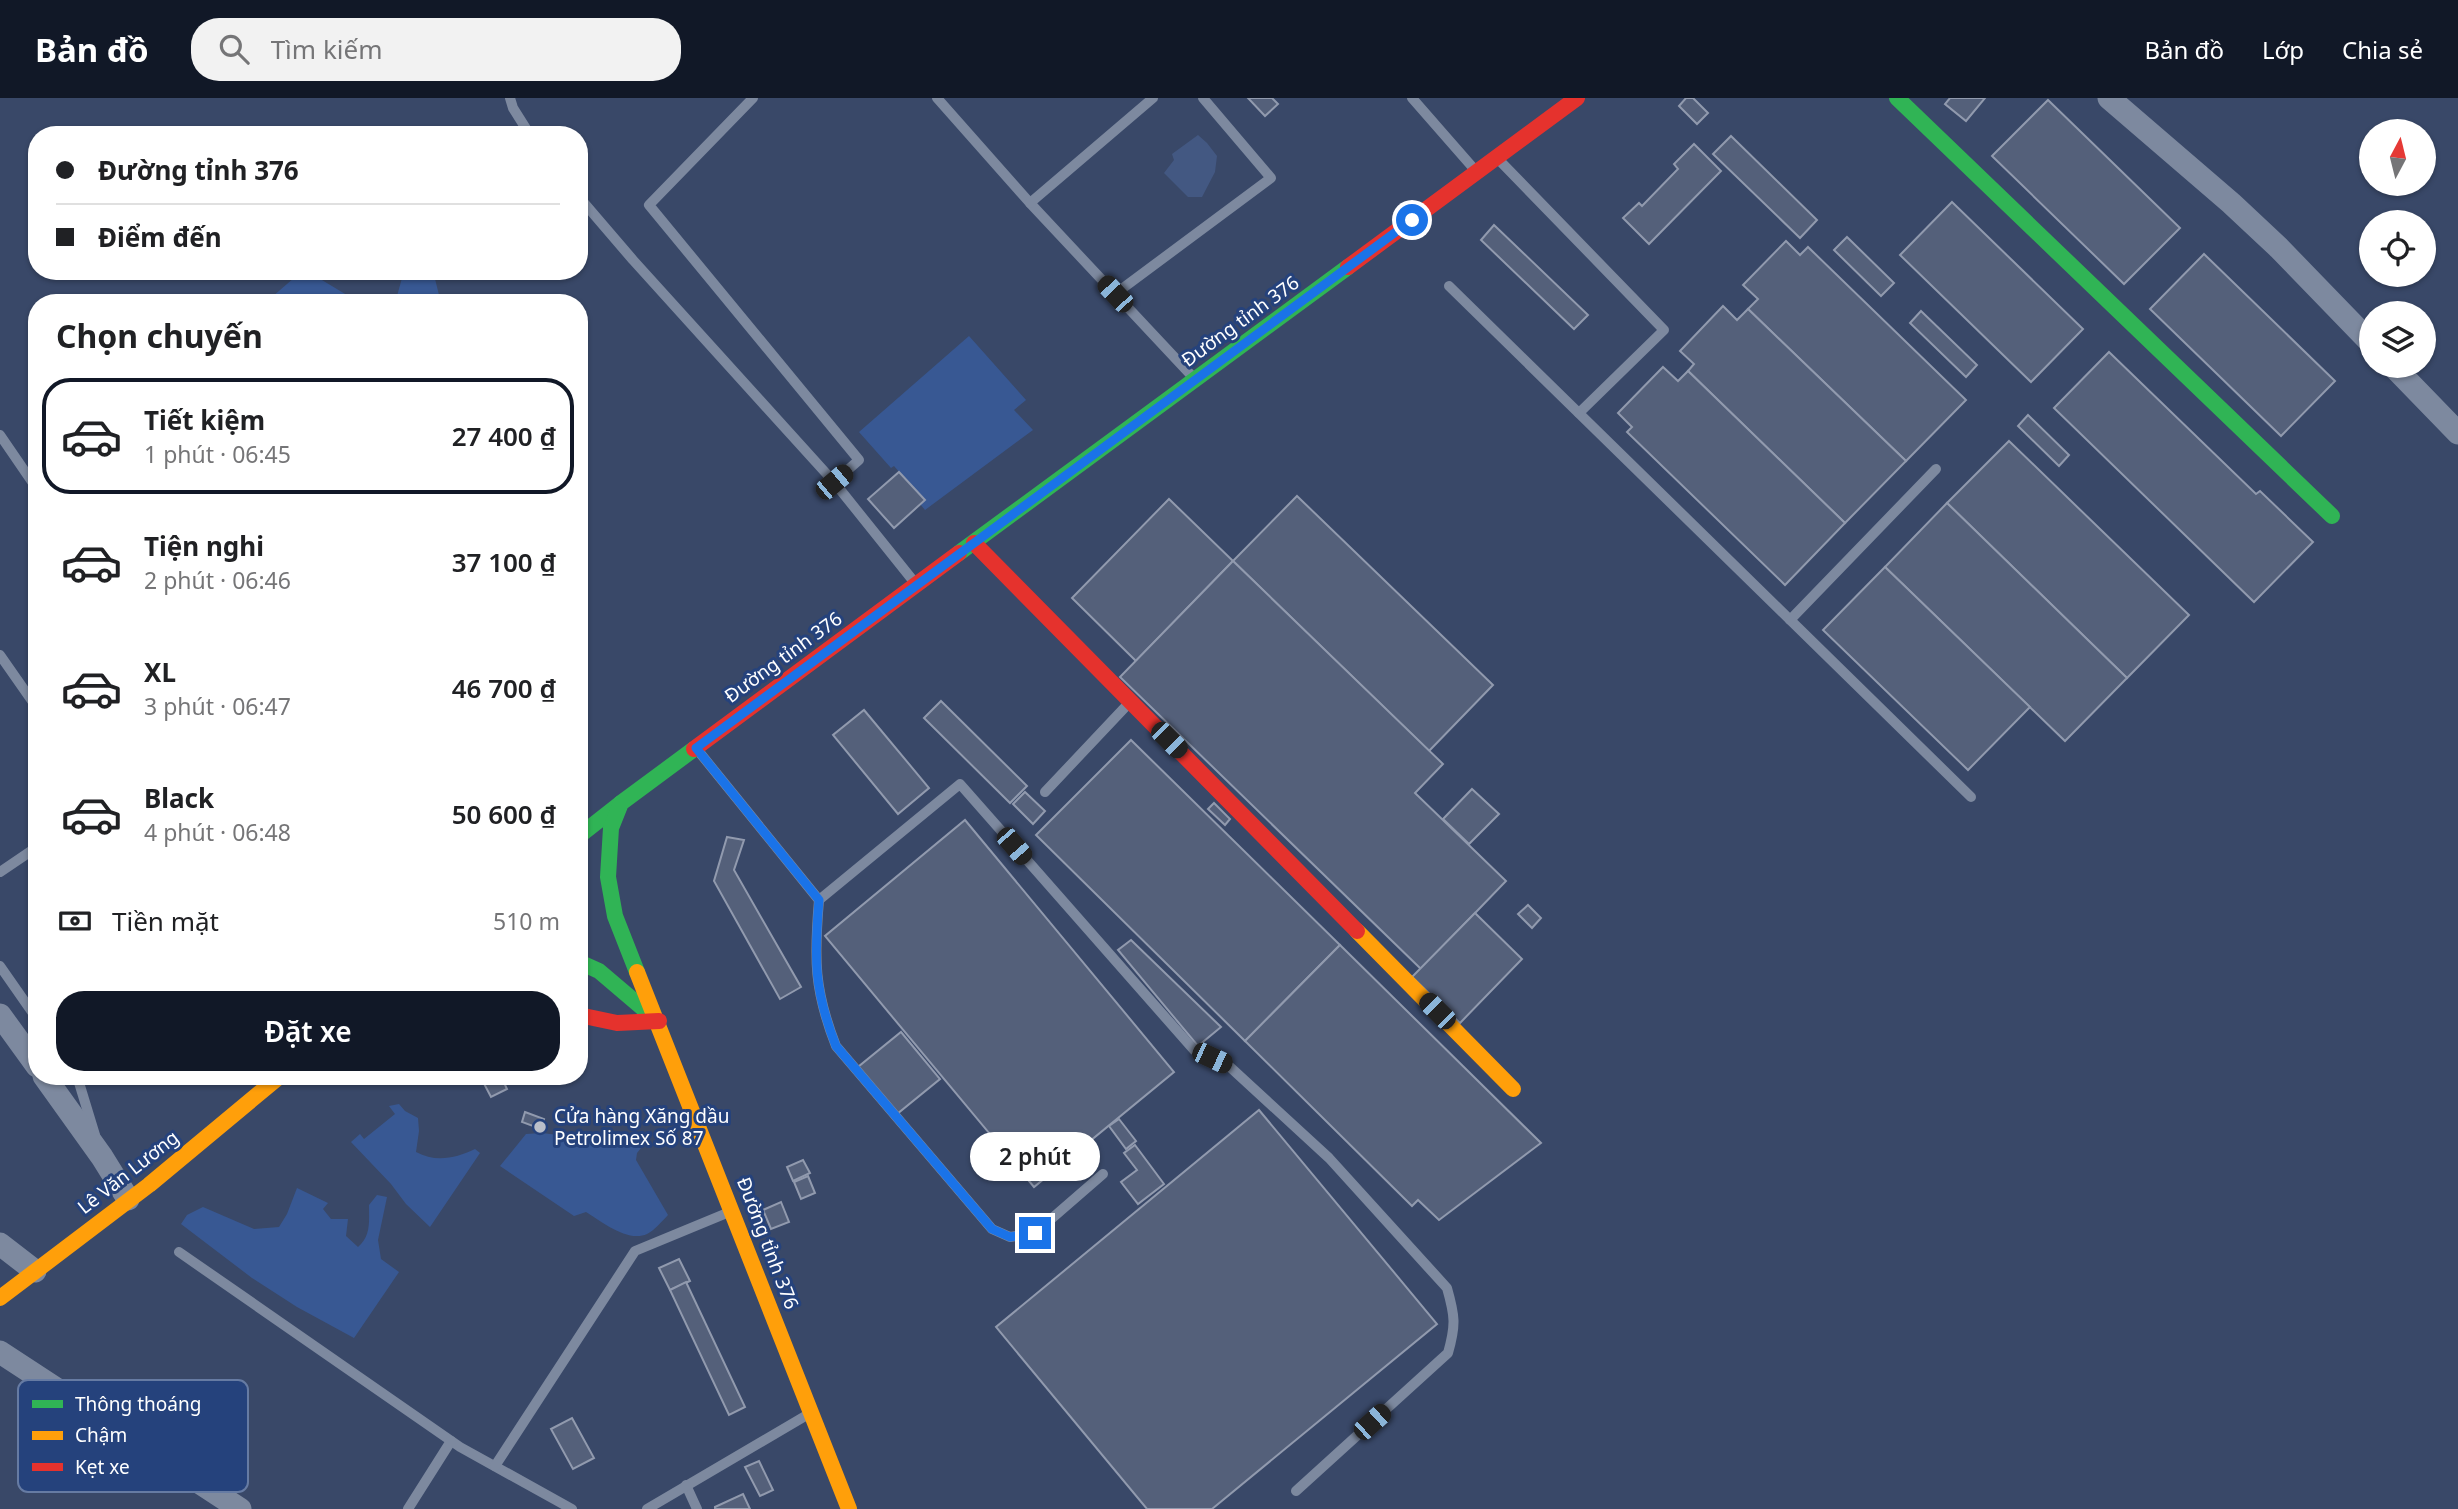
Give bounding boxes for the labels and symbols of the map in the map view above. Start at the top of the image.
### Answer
north arrow [2359,119,2436,196]
route start [1396,204,1428,236]
street label: Đường tỉnh 376 [1176,269,1304,373]
car [1093,271,1138,317]
car [812,460,857,504]
street label: Đường tỉnh 376 [719,605,847,709]
car [1147,718,1192,762]
car [993,823,1036,869]
car [1415,989,1460,1033]
car [1189,1040,1236,1076]
place label: Cửa hàng Xăng dầu Petrolimex Số 87 [554,1103,729,1151]
marker: Cửa hàng Xăng dầu Petrolimex Số 87 [532,1119,548,1135]
street label: Lê Văn Lương [72,1124,184,1220]
callout: 2 phút [970,1132,1100,1180]
street label: Đường tỉnh 376 [731,1173,805,1313]
route end [1019,1217,1051,1249]
legend [18,1380,248,1492]
text: Thông thoáng [75,1391,201,1417]
car [1350,1400,1395,1444]
text: Chậm [75,1422,127,1448]
text: Kẹt xe [75,1454,130,1480]

